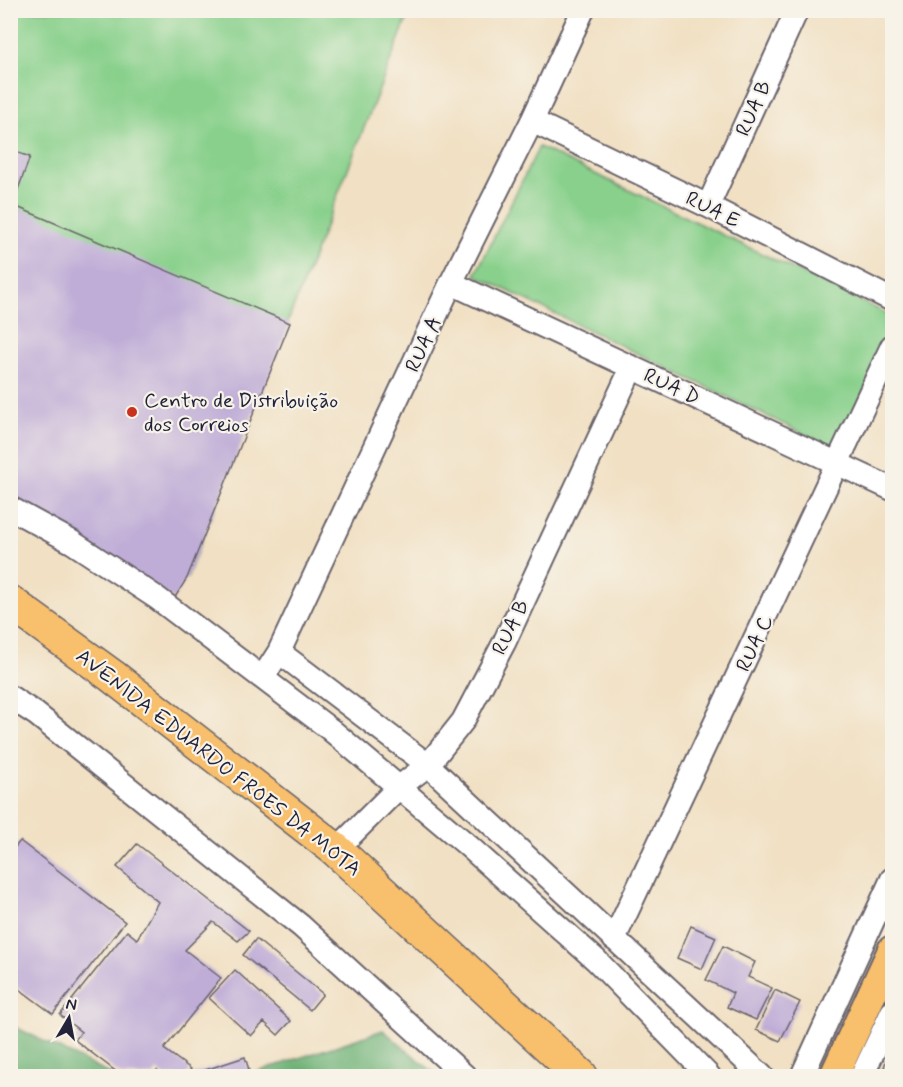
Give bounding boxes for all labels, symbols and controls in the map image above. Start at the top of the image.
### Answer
street label: RUA B [729,76,779,141]
street label: RUA E [681,185,744,235]
street label: RUA A [399,312,449,377]
street label: RUA D [639,362,704,412]
place label: Centro de Distribuição dos Correios [144,387,338,439]
marker: Centro de Distribuição dos Correios [125,405,139,419]
street label: RUA B [486,595,536,660]
street label: RUA C [730,610,780,676]
street label: AVENIDA EDUARDO FROES DA MOTA [70,643,367,883]
north arrow [39,988,99,1048]
text: N [64,993,78,1016]

